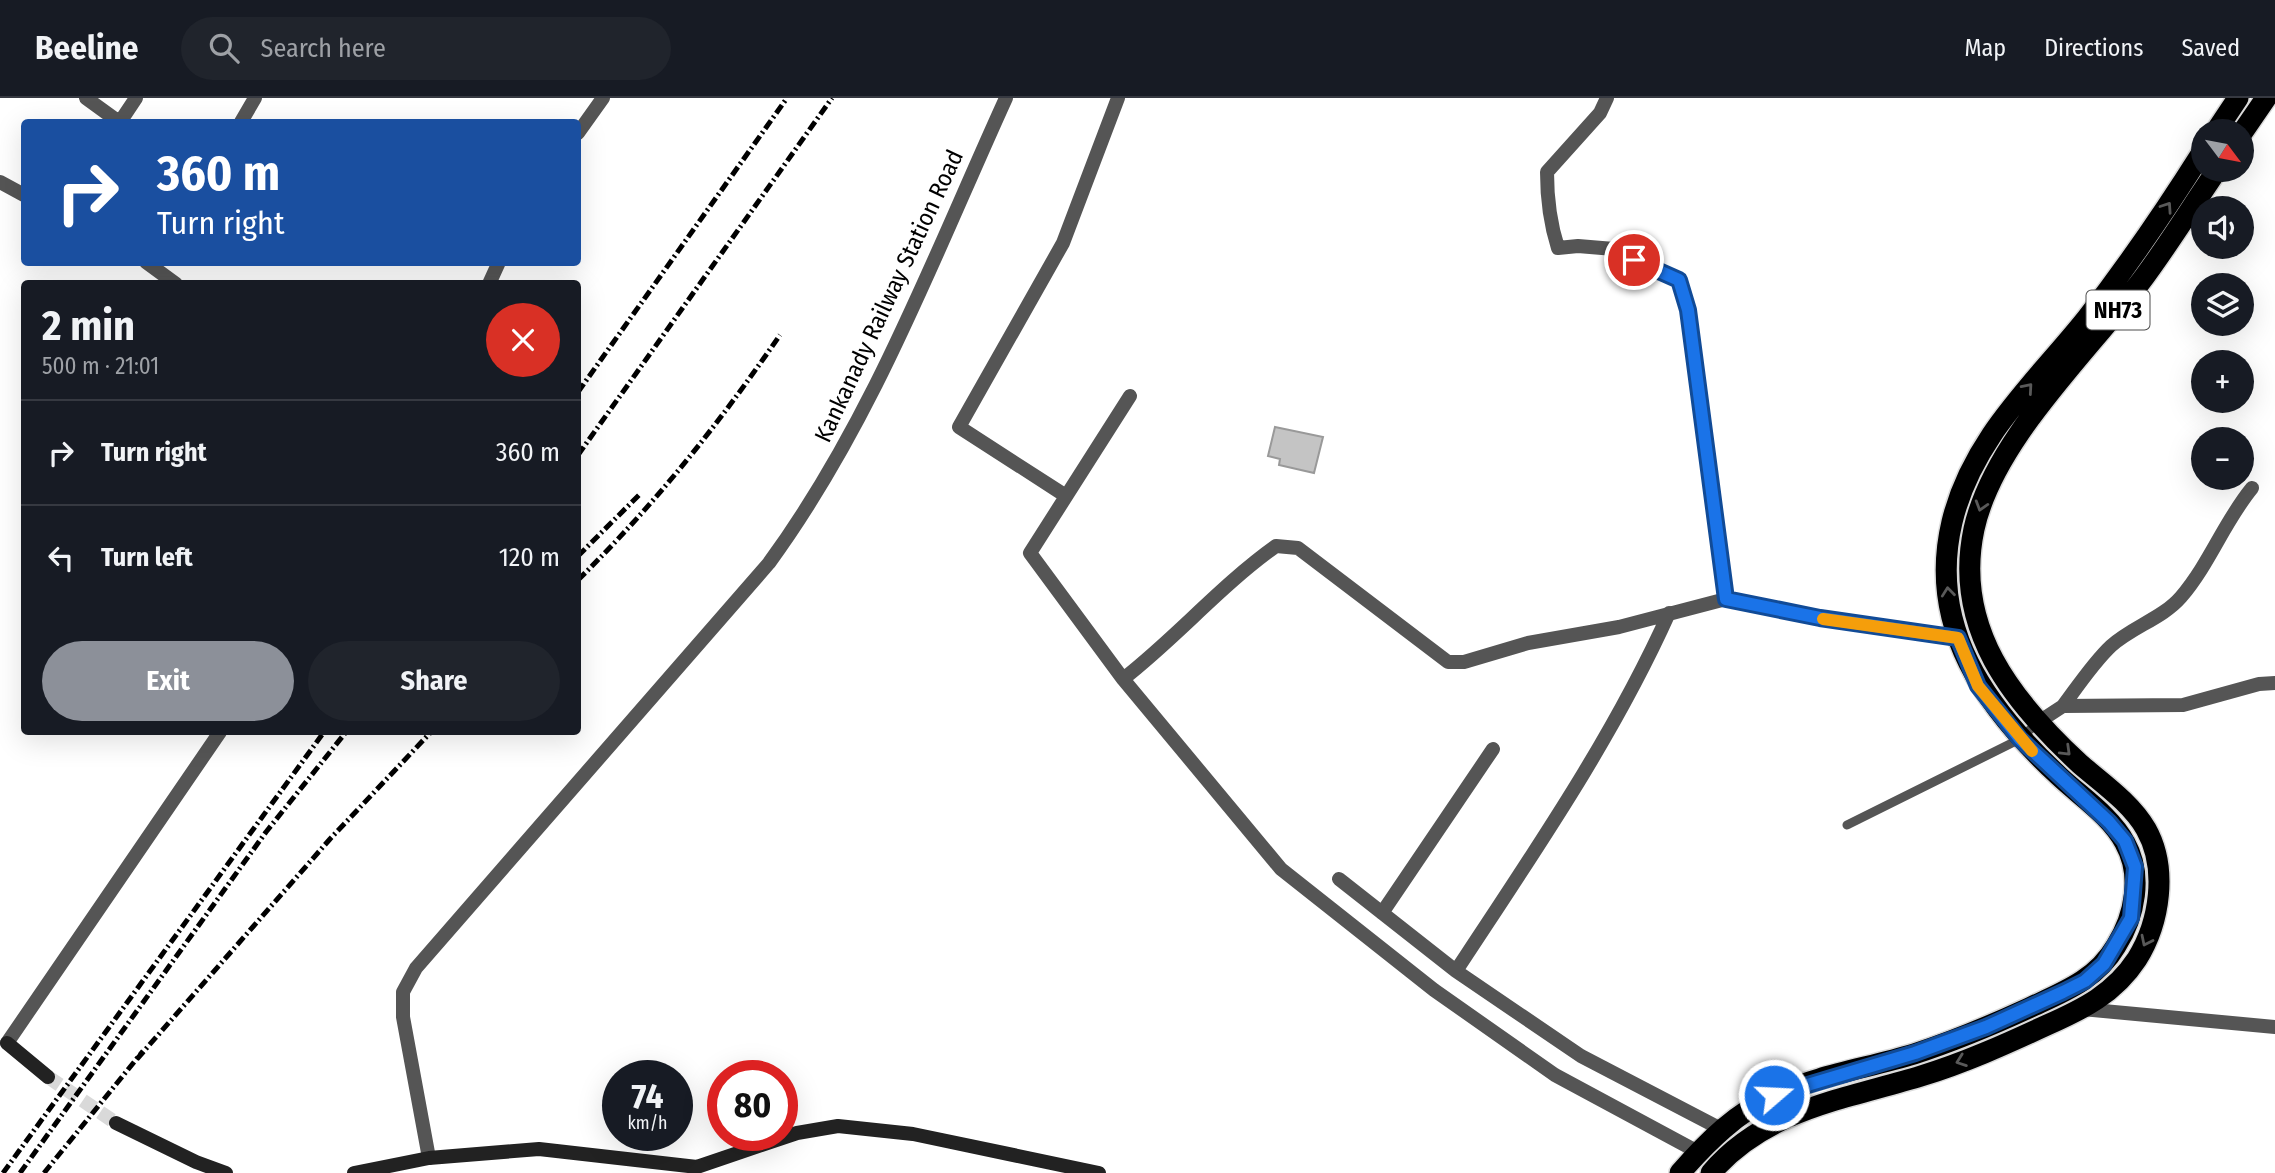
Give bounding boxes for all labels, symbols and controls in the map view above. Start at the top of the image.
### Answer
search box [181,17,671,80]
text: Beeline [35,28,139,68]
icon: search [205,29,243,67]
text: Search here [261,33,386,64]
text: Map [1965,34,2006,62]
text: Directions [2044,34,2143,62]
text: Saved [2181,34,2240,62]
north arrow [2191,119,2254,182]
map controls [2191,119,2254,490]
text: 360 m [157,144,280,203]
street label: Kankanady Railway Station Road [809,145,969,447]
icon: right [42,147,133,238]
button: sound [2191,196,2254,259]
one-way arrow [2159,202,2172,215]
text: Turn right [157,204,284,242]
pin [1604,230,1664,290]
icon: arrive [1615,241,1653,279]
button: layers [2191,273,2254,336]
road number: NH73 [2086,290,2150,330]
text: 2 min [42,301,135,351]
button: close [486,303,560,377]
button: + [2191,350,2254,413]
text: 500 m · 21:01 [42,352,159,380]
one-way arrow [2020,383,2032,396]
button: − [2191,427,2254,490]
icon: right [42,434,80,472]
text: Turn right [101,437,207,468]
text: 360 m [496,437,560,468]
one-way arrow [1975,500,1990,512]
icon: left [42,539,80,577]
text: Turn left [101,542,193,573]
text: 120 m [499,542,560,573]
one-way arrow [1941,587,1956,598]
button: Exit [42,641,294,721]
button: Share [308,641,560,721]
one-way arrow [2058,742,2071,755]
one-way arrow [2140,934,2154,946]
one-way arrow [1956,1053,1968,1067]
position arrow [1737,1058,1811,1132]
speed limit sign: 80 [707,1060,798,1151]
text: 74 [632,1075,663,1117]
text: km/h [627,1112,668,1134]

